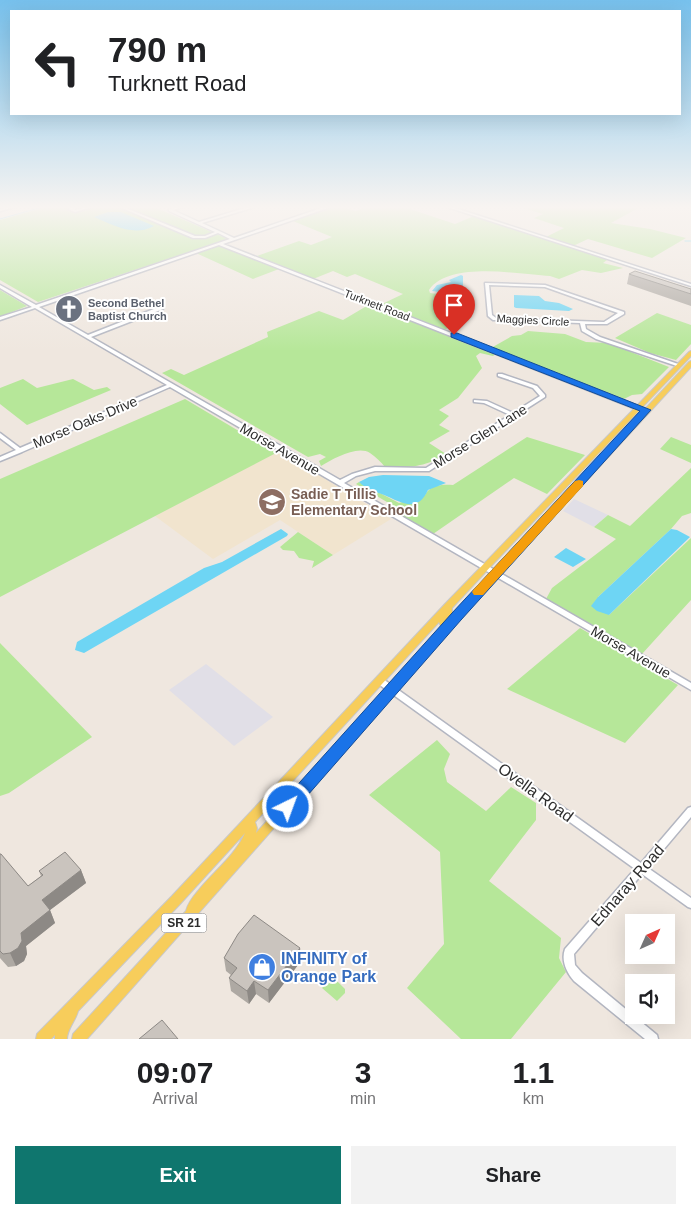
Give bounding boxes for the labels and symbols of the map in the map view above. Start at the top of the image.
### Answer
pin [433,284,475,335]
street label: Turknett Road [343,287,411,323]
church icon: Second Bethel Baptist Church [54,294,84,324]
place label: Second Bethel Baptist Church [88,297,167,322]
street label: Maggies Circle [496,312,570,328]
street label: Morse Oaks Drive [30,393,140,451]
street label: Morse Glen Lane [430,401,530,471]
street label: Morse Avenue [237,420,323,478]
place label: Sadie T Tillis Elementary School [291,486,417,518]
school or university icon: Sadie T Tillis Elementary School [257,487,287,517]
street label: Morse Avenue [588,623,674,681]
street label: Ovella Road [495,760,576,825]
position arrow [261,780,313,832]
street label: Ednaray Road [587,841,667,930]
road number: SR 21 [162,914,206,932]
north arrow [625,914,675,964]
place label: INFINITY of Orange Park [281,950,376,985]
shop icon: INFINITY of Orange Park [247,952,277,982]

